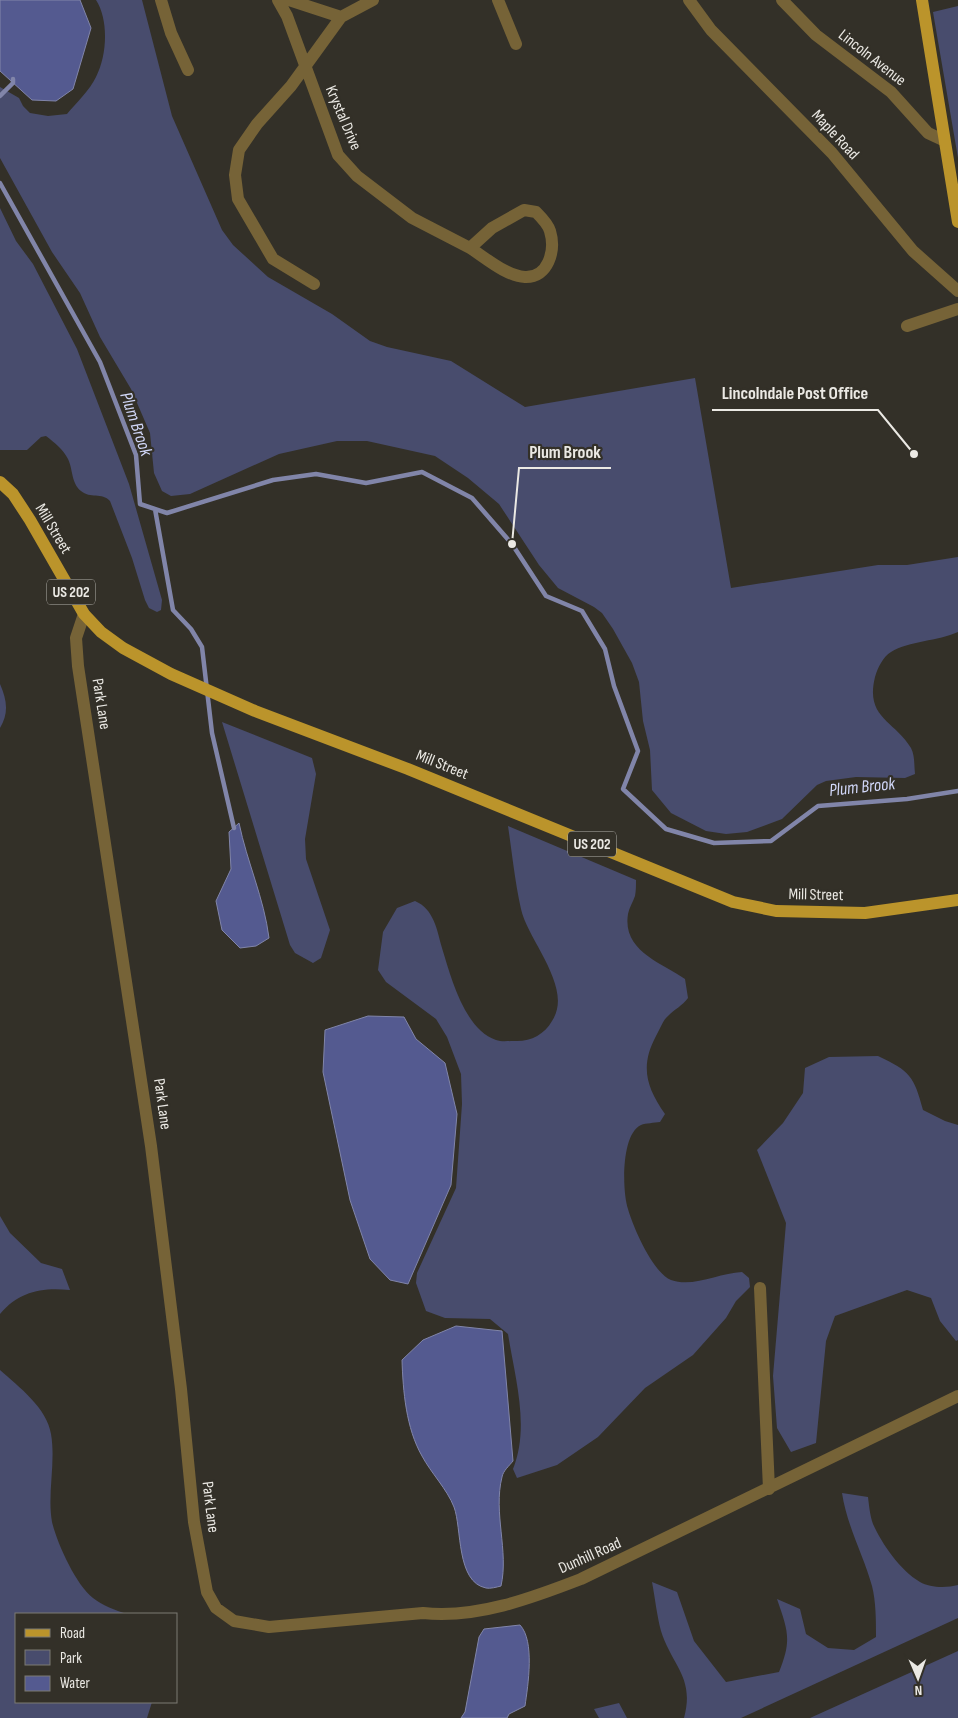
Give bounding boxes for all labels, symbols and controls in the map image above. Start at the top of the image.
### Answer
street label: Lincoln Avenue [835,26,909,90]
street label: Krystal Drive [321,83,365,153]
street label: Maple Road [807,106,863,164]
callout: Lincolndale Post Office [712,377,878,410]
text: Lincolndale Post Office [722,383,868,404]
water label: Plum Brook [115,389,157,460]
callout: Plum Brook [519,435,611,468]
text: Plum Brook [529,442,601,463]
street label: Mill Street [31,501,75,557]
road number: US 202 [47,580,95,604]
street label: Park Lane [88,677,114,731]
street label: Mill Street [413,746,471,784]
water label: Plum Brook [828,773,897,801]
road number: US 202 [568,832,616,856]
street label: Mill Street [788,885,844,905]
street label: Park Lane [149,1077,175,1131]
street label: Park Lane [197,1480,223,1534]
street label: Dunhill Road [556,1534,624,1578]
legend [15,1613,178,1703]
text: Road [60,1624,85,1643]
text: Park [60,1649,82,1668]
north arrow [893,1653,943,1703]
text: Water [60,1674,91,1693]
text: N [914,1682,922,1699]

